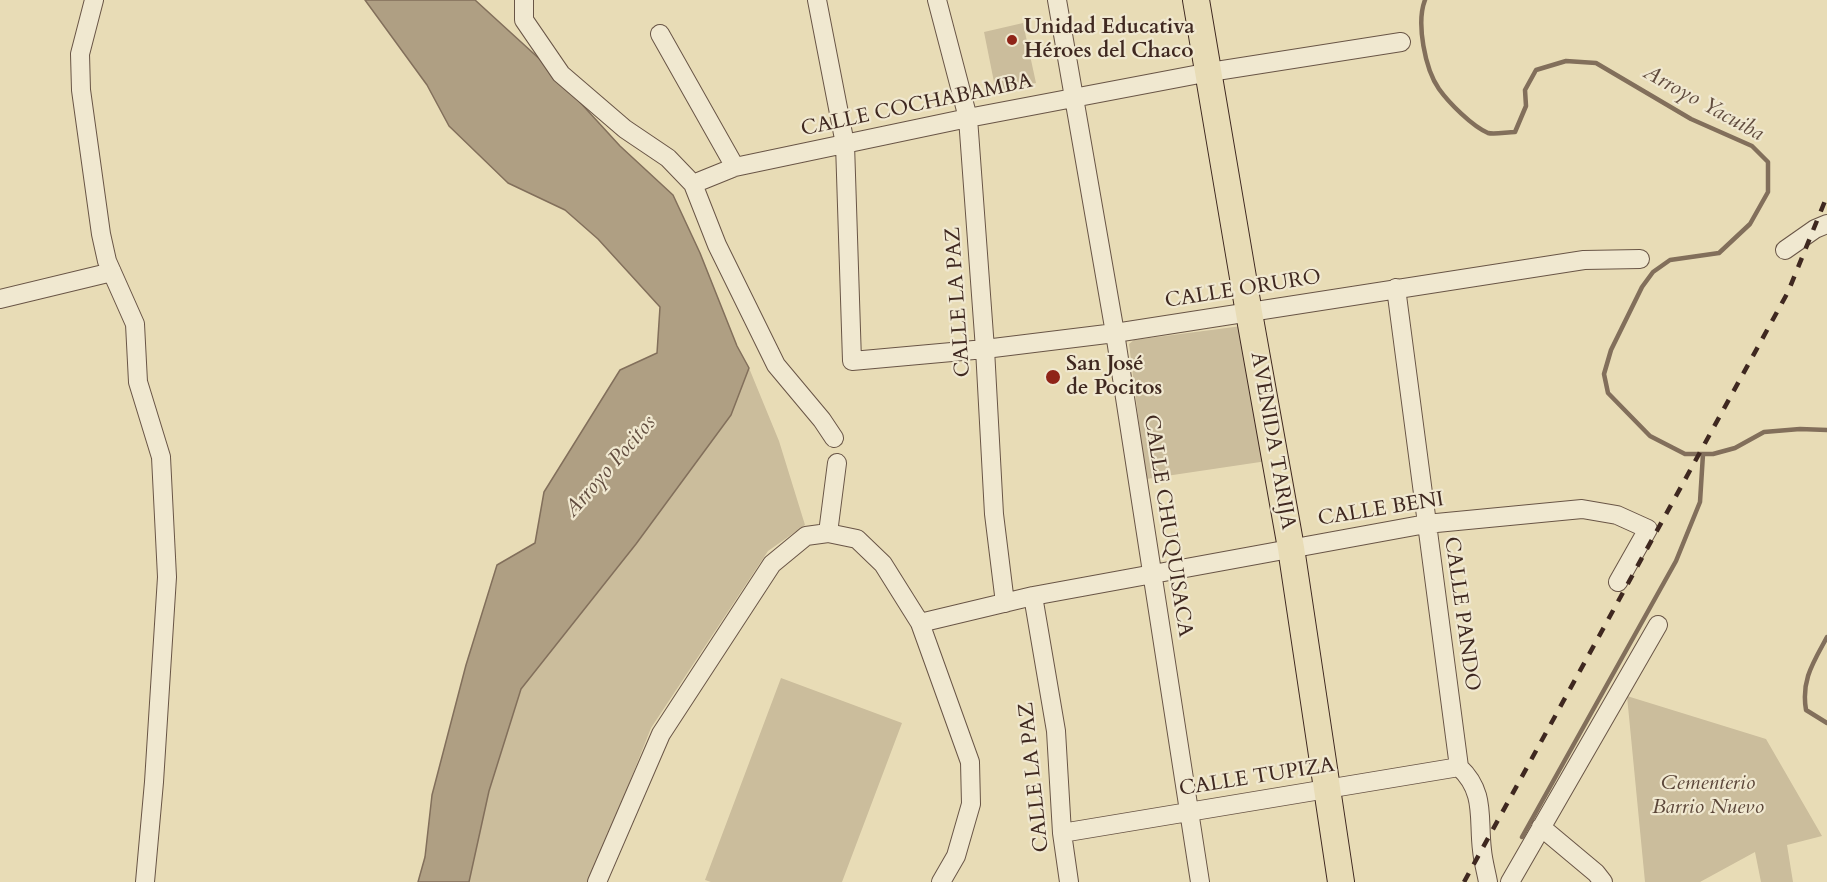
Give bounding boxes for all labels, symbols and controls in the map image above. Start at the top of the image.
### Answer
place label: Unidad Educativa Héroes del Chaco [1024,15,1195,65]
marker: Unidad Educativa Héroes del Chaco [1005,33,1019,47]
water label: Arroyo Yacuiba [1638,60,1768,148]
street label: CALLE COCHABAMBA [799,69,1035,143]
street label: CALLE LA PAZ [941,226,977,378]
street label: CALLE ORURO [1163,265,1323,315]
street label: AVENIDA TARIJA [1244,350,1300,532]
place label: San José de Pocitos [1066,352,1162,402]
marker: San José de Pocitos [1044,368,1062,386]
water label: Arroyo Pocitos [560,411,662,523]
street label: CALLE CHUQUISACA [1137,413,1197,639]
street label: CALLE BENI [1316,488,1446,532]
street label: CALLE PANDO [1438,535,1484,693]
street label: CALLE LA PAZ [1015,701,1055,853]
street label: CALLE TUPIZA [1177,753,1337,803]
park label: Cementerio Barrio Nuevo [1652,771,1764,821]

